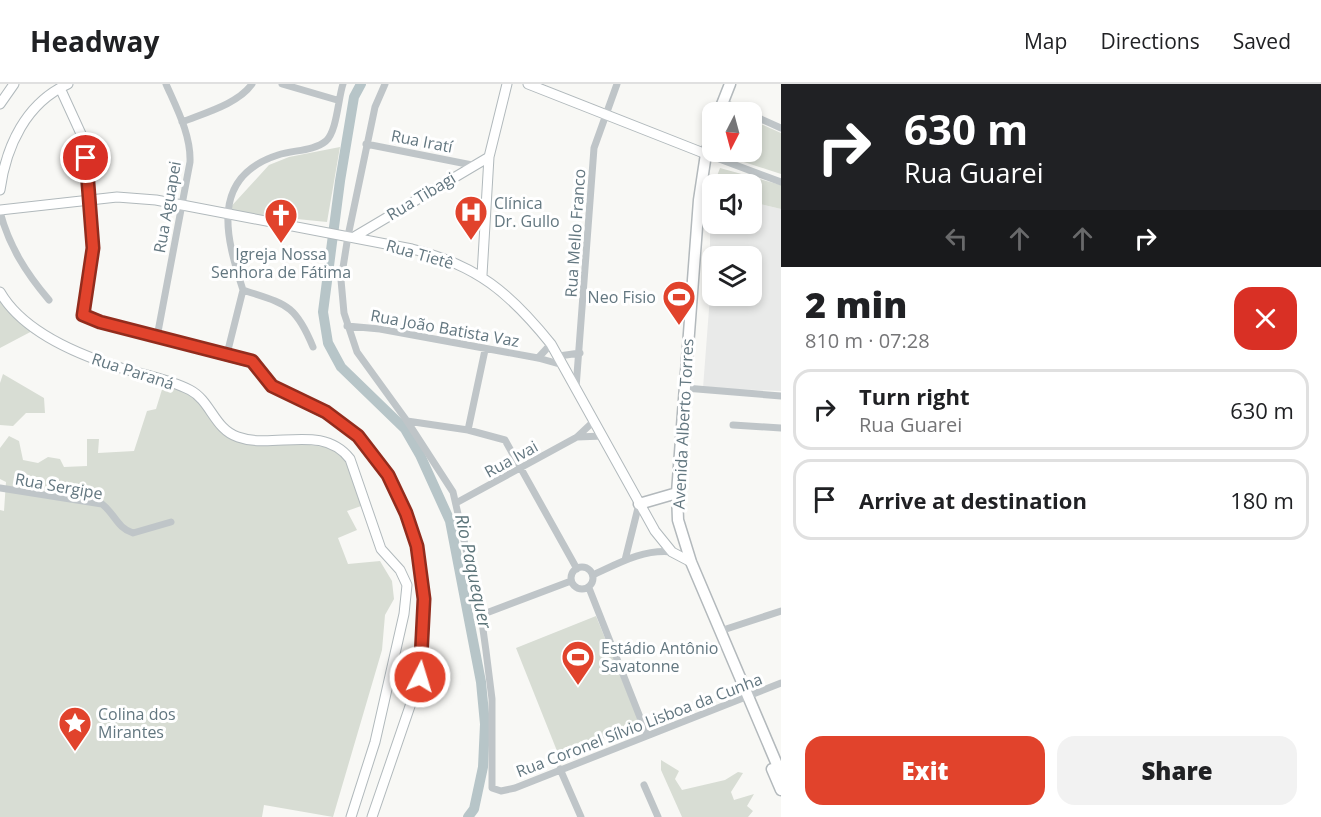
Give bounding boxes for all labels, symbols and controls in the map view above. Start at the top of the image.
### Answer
text: Headway [30,22,159,60]
text: Map [1024,27,1067,55]
text: Directions [1100,27,1200,55]
text: Saved [1233,27,1291,55]
text: 630 m [904,100,1028,157]
north arrow [702,102,762,162]
map controls [702,102,762,306]
icon: right [805,108,883,186]
street label: Rua Iratí [389,124,456,158]
pin [60,132,111,183]
icon: arrive [69,141,102,174]
text: Rua Guarei [904,154,1043,191]
street label: Rua Aguapei [148,159,186,255]
street label: Rua Tibagi [382,167,460,225]
street label: Rua Mello Franco [560,168,590,298]
button: sound [702,174,762,234]
place label: Clínica Dr. Gullo [494,192,560,232]
hospital icon: Clínica Dr. Gullo [453,194,489,241]
church icon: Igreja Nossa Senhora de Fátima [263,197,299,244]
icon: left [940,222,973,255]
icon: ahead [1003,222,1036,255]
icon: ahead [1066,222,1099,255]
icon: right [1129,222,1162,255]
street label: Rua Tietê [384,234,456,274]
place label: Igreja Nossa Senhora de Fátima [211,243,351,283]
button: layers [702,246,762,306]
sports icon: Neo Fisio [661,279,697,326]
text: 2 min [805,280,907,329]
place label: Neo Fisio [588,286,656,308]
button: close [1234,287,1297,350]
street label: Rua João Batista Vaz [369,304,521,352]
text: 810 m · 07:28 [805,327,930,354]
street label: Avenida Alberto Torres [668,338,698,510]
street label: Rua Paraná [89,347,177,395]
text: Turn right [859,381,970,411]
icon: right [808,393,841,426]
text: 630 m [1230,395,1294,425]
text: Rua Guarei [859,411,962,438]
street label: Rua Ivai [480,435,542,483]
street label: Rua Sergipe [13,467,105,505]
icon: arrive [808,483,841,516]
text: Arrive at destination [859,485,1087,515]
text: 180 m [1230,485,1294,515]
water label: Rio Paquequer [450,511,498,631]
place label: Estádio Antônio Savatonne [601,637,718,677]
sports icon: Estádio Antônio Savatonne [560,639,596,686]
position arrow [388,645,452,709]
street label: Rua Coronel Sílvio Lisboa da Cunha [513,668,765,782]
place label: Colina dos Mirantes [98,703,176,743]
place icon: Colina dos Mirantes [57,705,93,752]
button: Exit [805,736,1045,805]
button: Share [1057,736,1297,805]

